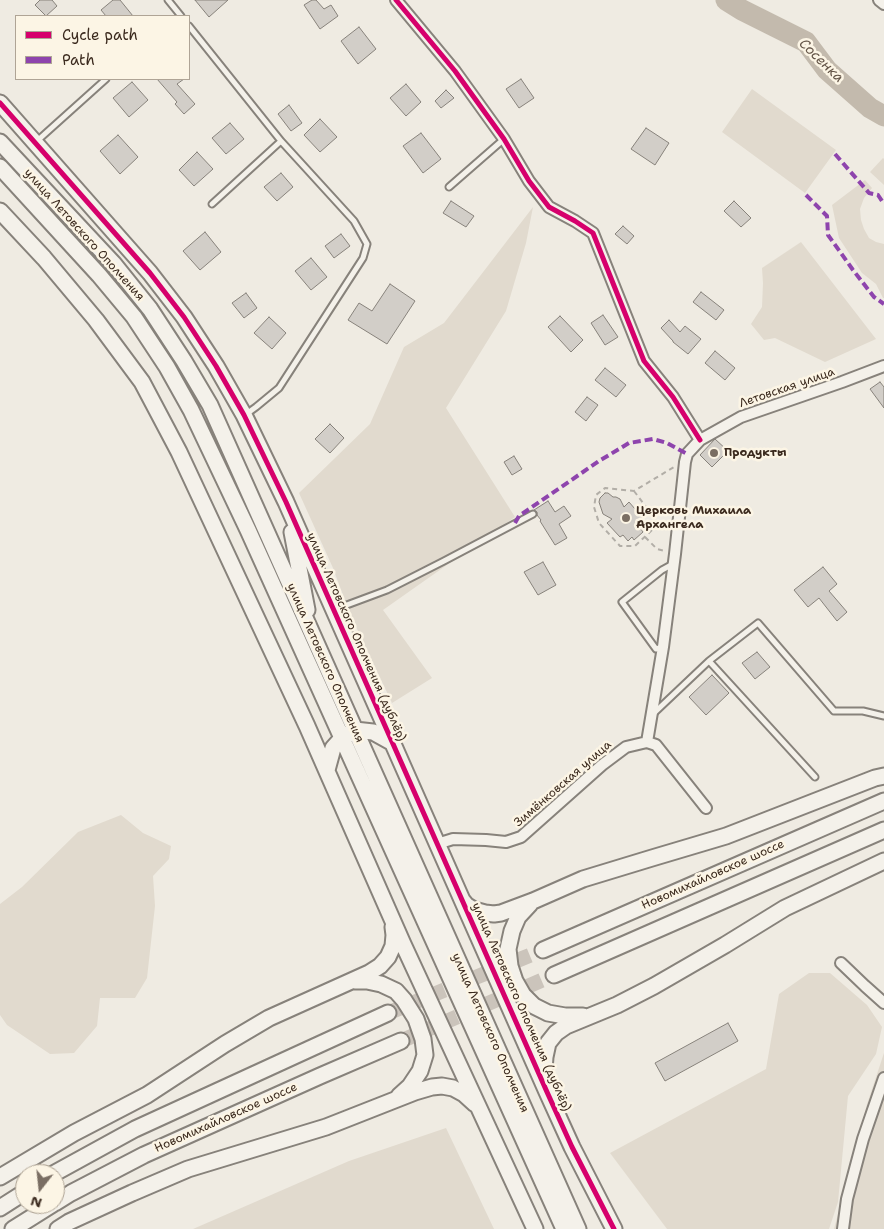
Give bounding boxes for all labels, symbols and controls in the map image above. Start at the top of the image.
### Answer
legend [15,15,190,80]
text: Cycle path [62,25,138,45]
water label: Сосенка [795,35,847,87]
text: Path [62,50,95,70]
street label: улица Летовского Ополчения [21,166,147,304]
street label: Летовская улица [737,365,837,411]
place label: Продукты [724,446,786,460]
marker: Продукты [708,447,720,459]
place label: Церковь Михаила Архангела [636,504,751,532]
marker: Церковь Михаила Архангела [620,512,632,524]
street label: улица Летовского Ополчения (дублёр) [303,530,409,744]
street label: улица Летовского Ополчения [283,581,367,745]
street label: Зимёнковская улица [511,738,615,830]
street label: Новомихайловское шоссе [639,837,787,913]
street label: улица Летовского Ополчения (дублёр) [468,900,574,1114]
street label: улица Летовского Ополчения [448,951,532,1115]
street label: Новомихайловское шоссе [152,1080,300,1156]
north arrow [15,1164,65,1214]
text: N [28,1192,44,1213]

